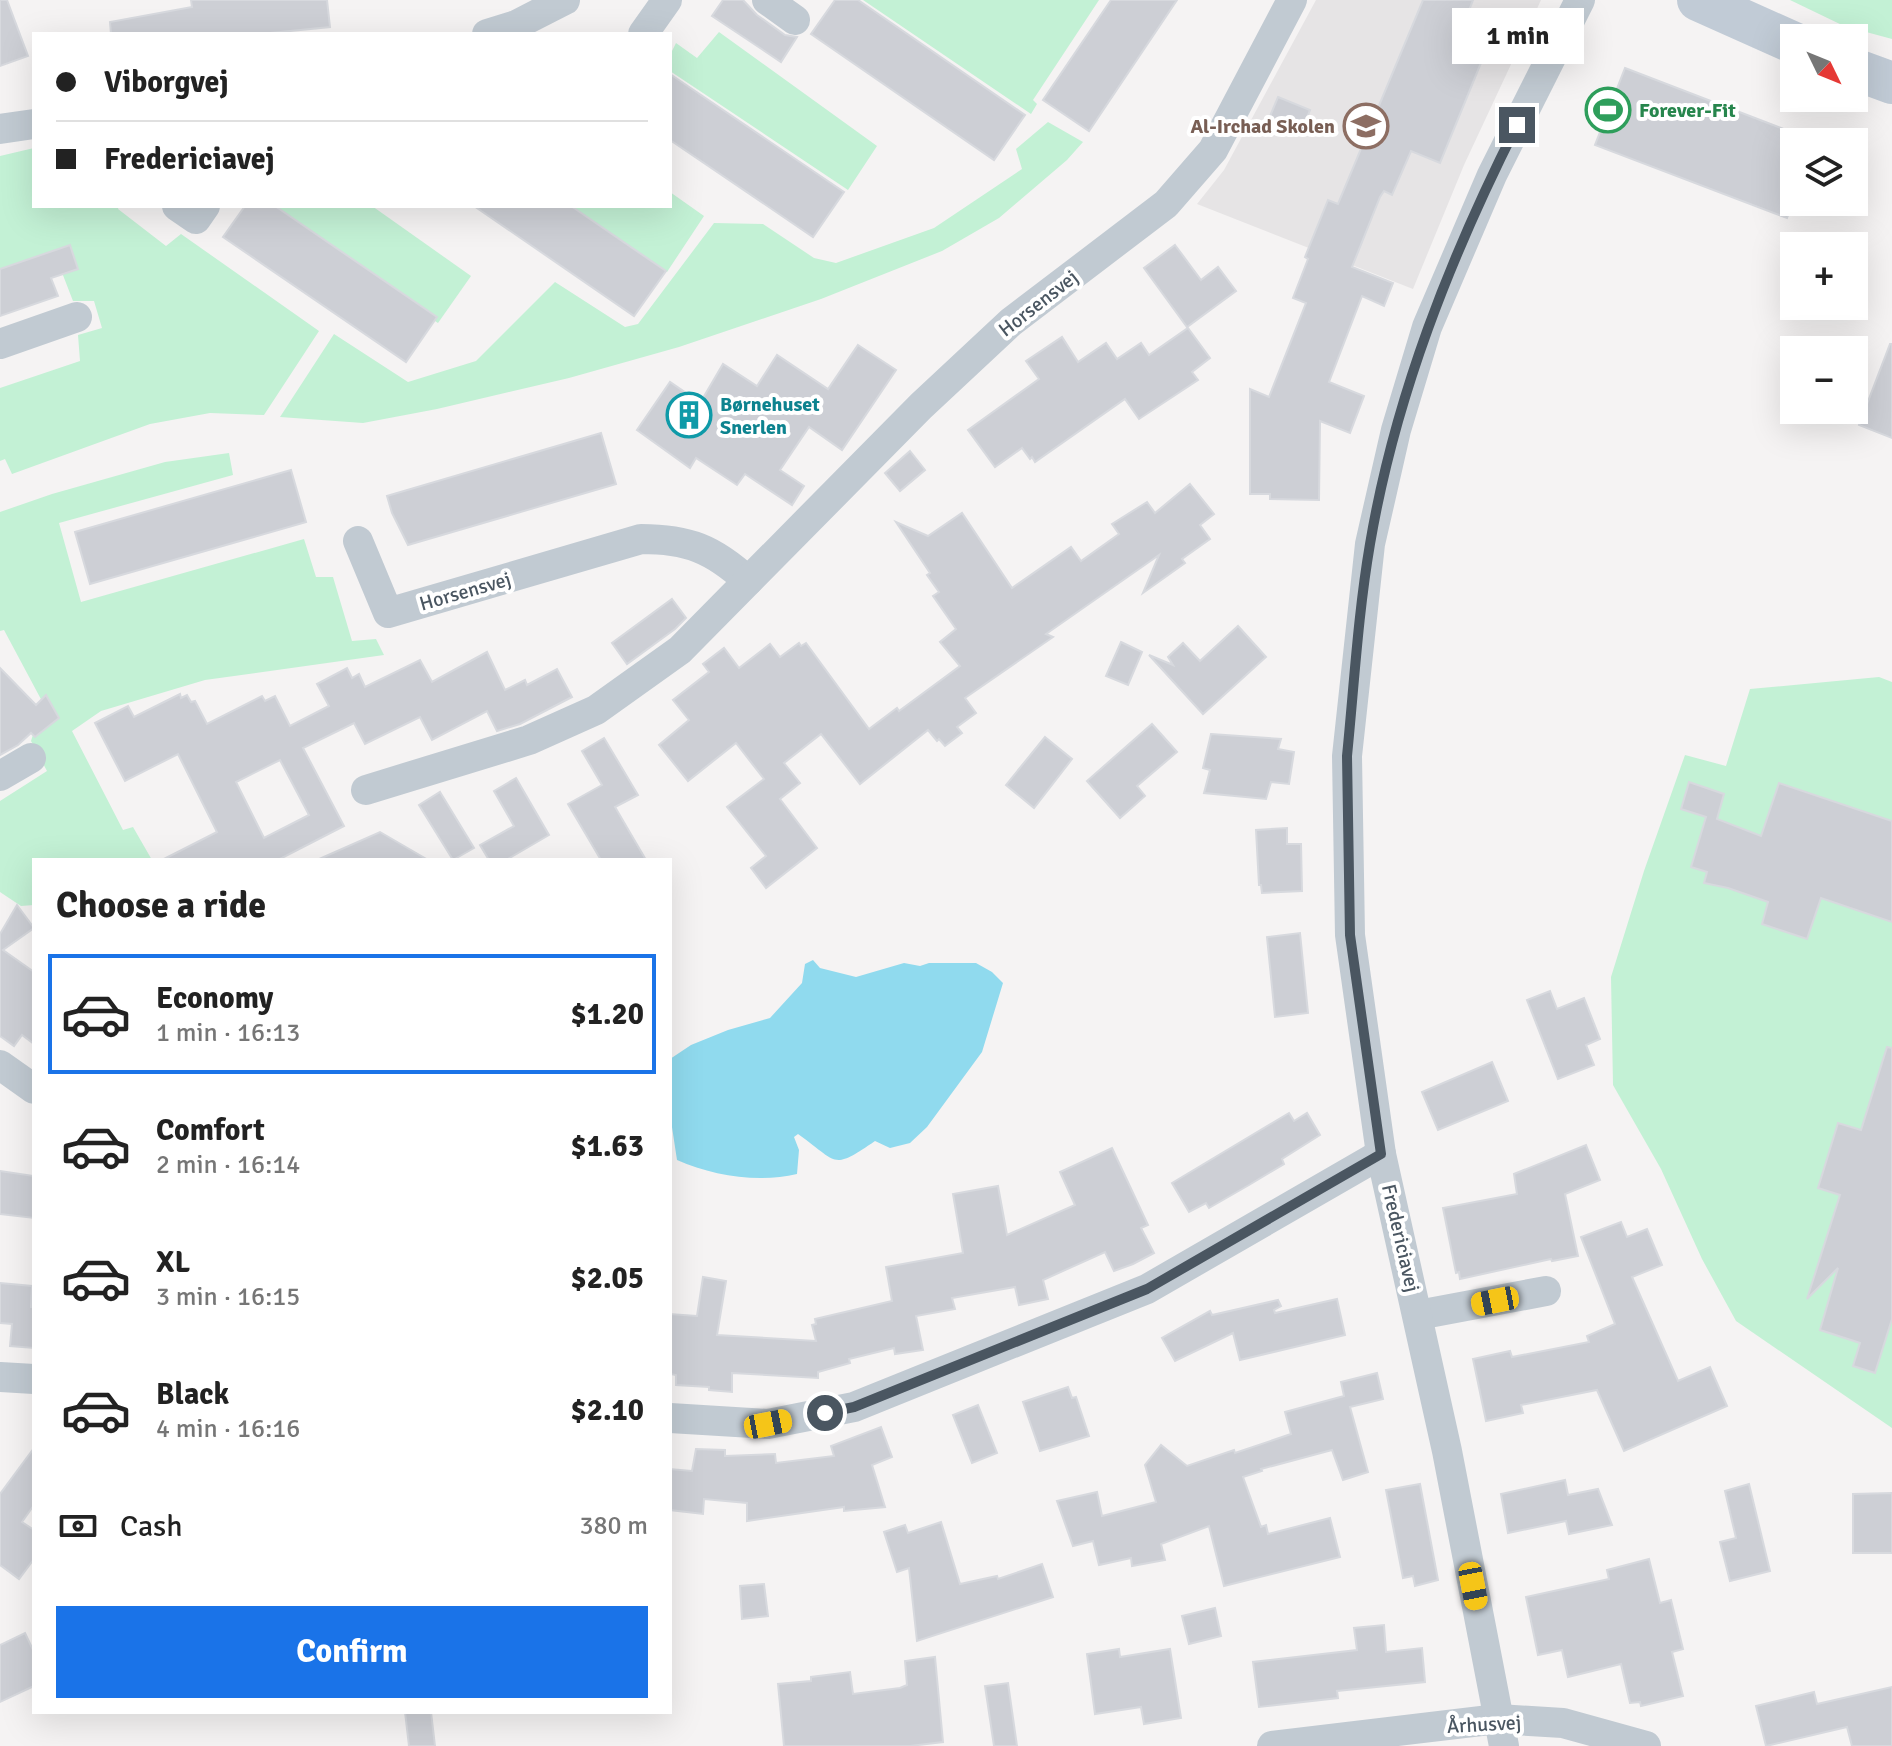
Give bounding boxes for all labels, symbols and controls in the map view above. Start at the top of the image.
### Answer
callout: 1 min [1451,9,1583,65]
text: 1 min [1487,20,1549,52]
north arrow [1780,24,1868,112]
map controls [1780,24,1868,424]
text: Viborgvej [104,64,229,101]
sports icon: Forever-Fit [1584,86,1632,134]
place label: Forever-Fit [1639,98,1736,123]
school or university icon: Al-Irchad Skolen [1342,102,1390,150]
route end [1499,107,1535,143]
place label: Al-Irchad Skolen [1191,114,1335,139]
button: layers [1780,128,1868,216]
text: Fredericiavej [104,141,275,178]
button: + [1780,232,1868,320]
street label: Horsensvej [994,265,1083,342]
button: − [1780,336,1868,424]
building icon: Børnehuset Snerlen [665,391,713,439]
place label: Børnehuset Snerlen [720,392,820,440]
street label: Horsensvej [416,566,514,616]
text: Choose a ride [56,883,266,928]
icon: car [60,978,132,1050]
text: Economy [156,980,273,1017]
text: $1.20 [571,996,644,1033]
text: 1 min · 16:13 [156,1017,300,1049]
icon: car [60,1110,132,1182]
text: Comfort [156,1112,265,1149]
text: $1.63 [571,1128,644,1165]
text: 2 min · 16:14 [156,1149,300,1181]
street label: Fredericiavej [1376,1182,1425,1295]
icon: car [60,1242,132,1314]
text: XL [156,1244,190,1281]
text: $2.05 [571,1260,644,1297]
text: 3 min · 16:15 [156,1281,300,1313]
car [1469,1285,1521,1317]
icon: car [60,1374,132,1446]
text: Black [156,1376,229,1413]
text: $2.10 [571,1392,644,1429]
route start [807,1395,843,1431]
car [742,1408,794,1440]
text: 4 min · 16:16 [156,1413,300,1445]
icon: cash [56,1504,100,1548]
text: Cash [120,1508,183,1545]
text: 380 m [579,1510,648,1542]
car [1457,1560,1489,1612]
button: Confirm [56,1606,648,1698]
street label: Århusvej [1446,1710,1522,1739]

